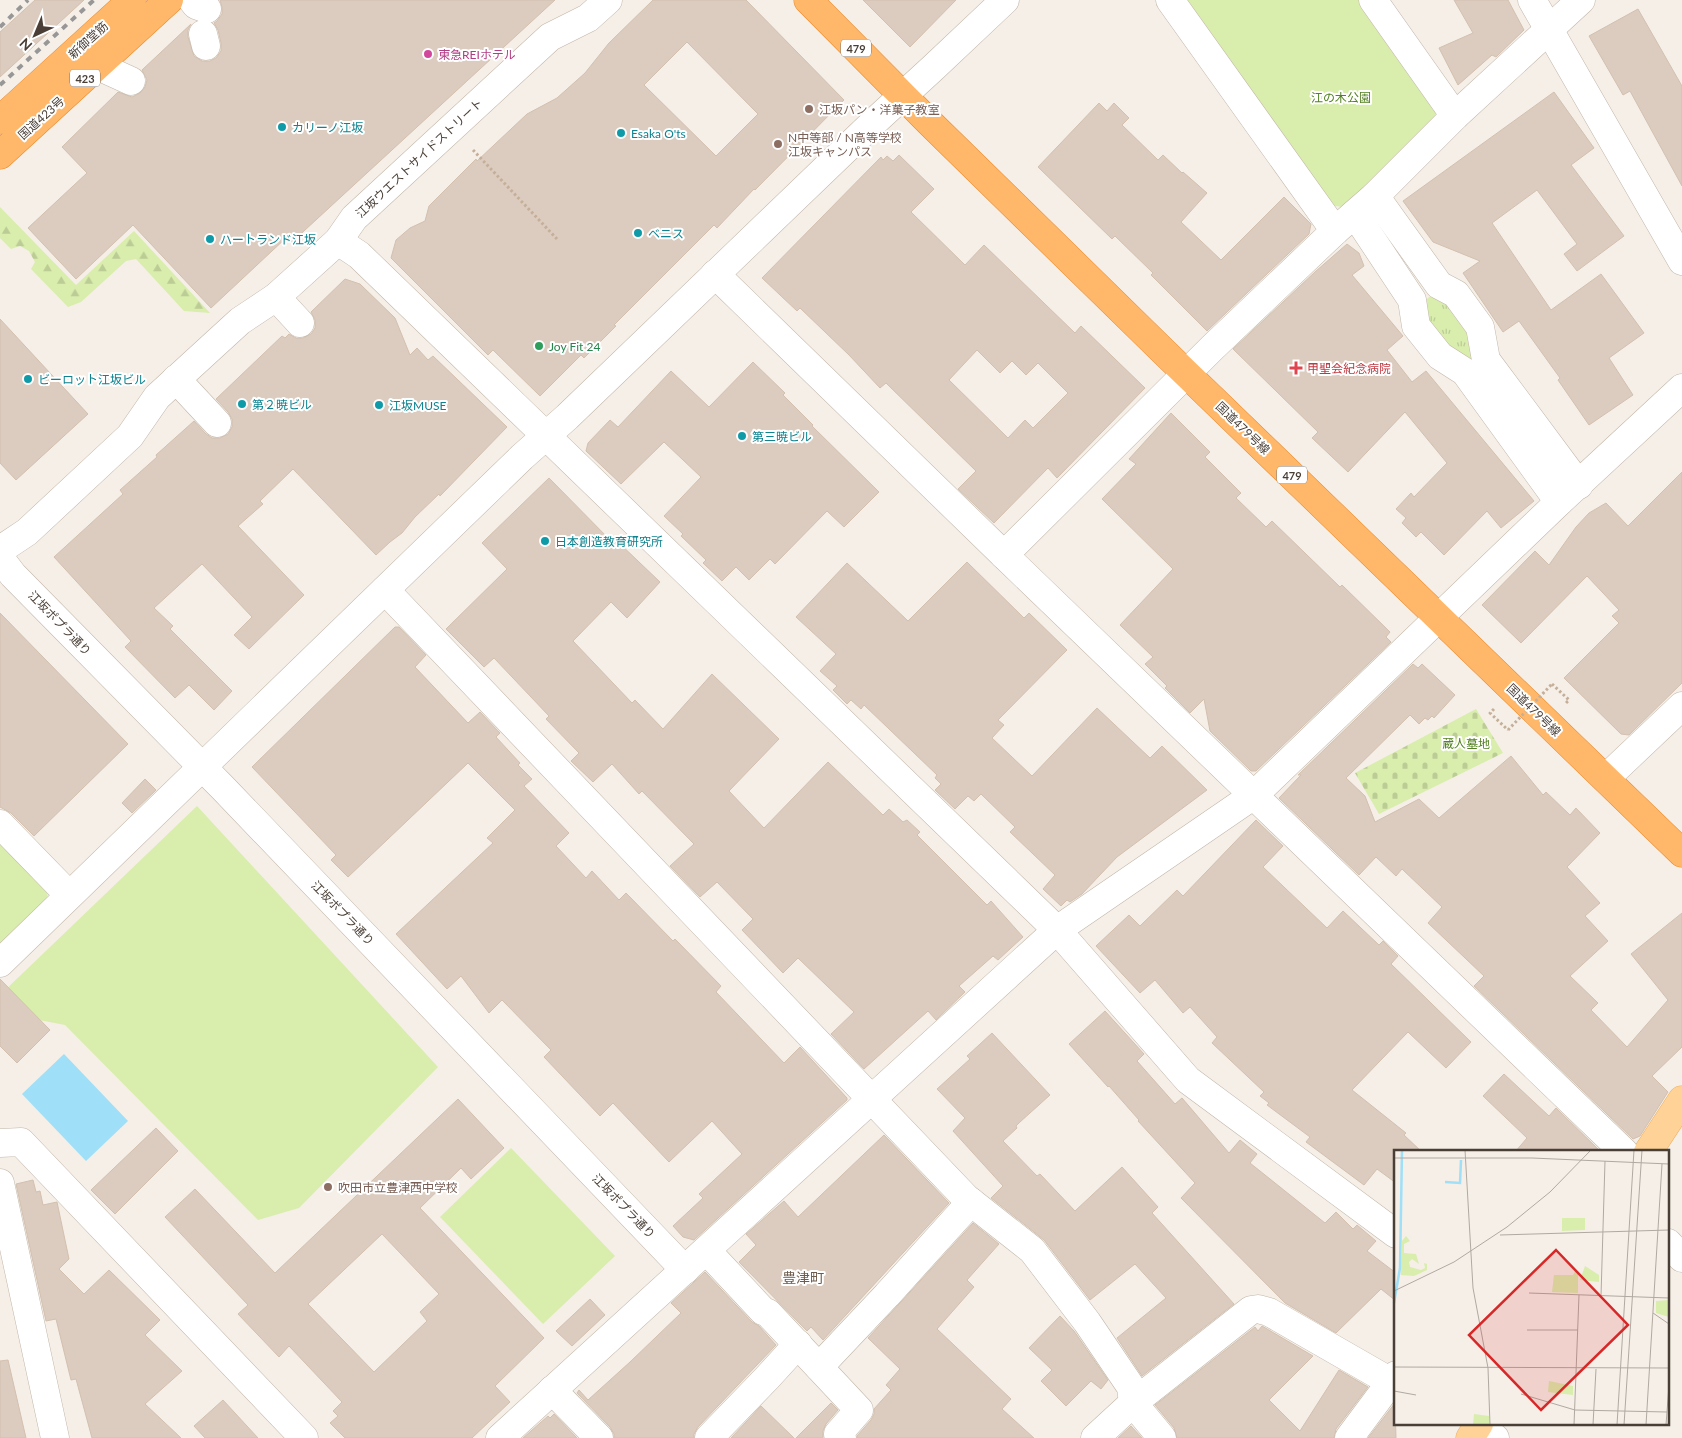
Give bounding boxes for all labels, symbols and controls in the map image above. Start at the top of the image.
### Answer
north arrow [10,10,60,60]
street label: 新御堂筋 [65,18,111,62]
text: N [16,35,35,55]
road number: 479 [841,40,871,56]
place label: 東急REIホテル [438,47,516,62]
marker: 東急REIホテル [422,48,434,60]
road number: 423 [70,70,100,86]
park label: 江の木公園 [1311,90,1371,105]
street label: 国道423号 [15,93,67,143]
street label: 江坂ウエストサイドストリート [352,95,486,221]
place label: 江坂パン・洋菓子教室 [819,102,940,117]
marker: 江坂パン・洋菓子教室 [803,103,815,115]
place label: カリーノ江坂 [292,120,363,135]
marker: カリーノ江坂 [276,121,288,133]
place label: Esaka O'ts [631,126,686,141]
marker: Esaka O'ts [615,127,627,139]
place label: N中等部 / N高等学校 江坂キャンパス [788,130,902,159]
marker: N中等部 / N高等学校 江坂キャンパス [772,138,784,150]
place label: ベニス [648,226,684,241]
marker: ベニス [632,227,644,239]
place label: ハートランド江坂 [220,232,316,247]
marker: ハートランド江坂 [204,233,216,245]
place label: Joy Fit 24 [549,339,600,354]
marker: Joy Fit 24 [533,340,545,352]
marker: 甲聖会紀念病院 [1289,361,1303,375]
place label: 甲聖会紀念病院 [1307,361,1391,376]
place label: ビーロット江坂ビル [38,372,146,387]
marker: ビーロット江坂ビル [22,373,34,385]
place label: 第２暁ビル [252,397,312,412]
marker: 第２暁ビル [236,398,248,410]
place label: 江坂MUSE [389,398,446,413]
marker: 江坂MUSE [373,399,385,411]
street label: 国道479号線 [1213,399,1273,457]
place label: 第三暁ビル [752,429,812,444]
marker: 第三暁ビル [736,430,748,442]
road number: 479 [1277,466,1307,484]
place label: 日本創造教育研究所 [555,534,663,549]
marker: 日本創造教育研究所 [539,535,551,547]
street label: 江坂ポプラ通り [25,588,95,658]
street label: 国道479号線 [1504,681,1564,739]
park label: 蔵人墓地 [1442,736,1490,751]
street label: 江坂ポプラ通り [308,878,378,948]
inset map [1394,1150,1670,1426]
street label: 江坂ポプラ通り [589,1171,659,1241]
place label: 吹田市立豊津西中学校 [338,1180,458,1195]
marker: 吹田市立豊津西中学校 [322,1181,334,1193]
district label: 豊津町 [782,1269,824,1286]

